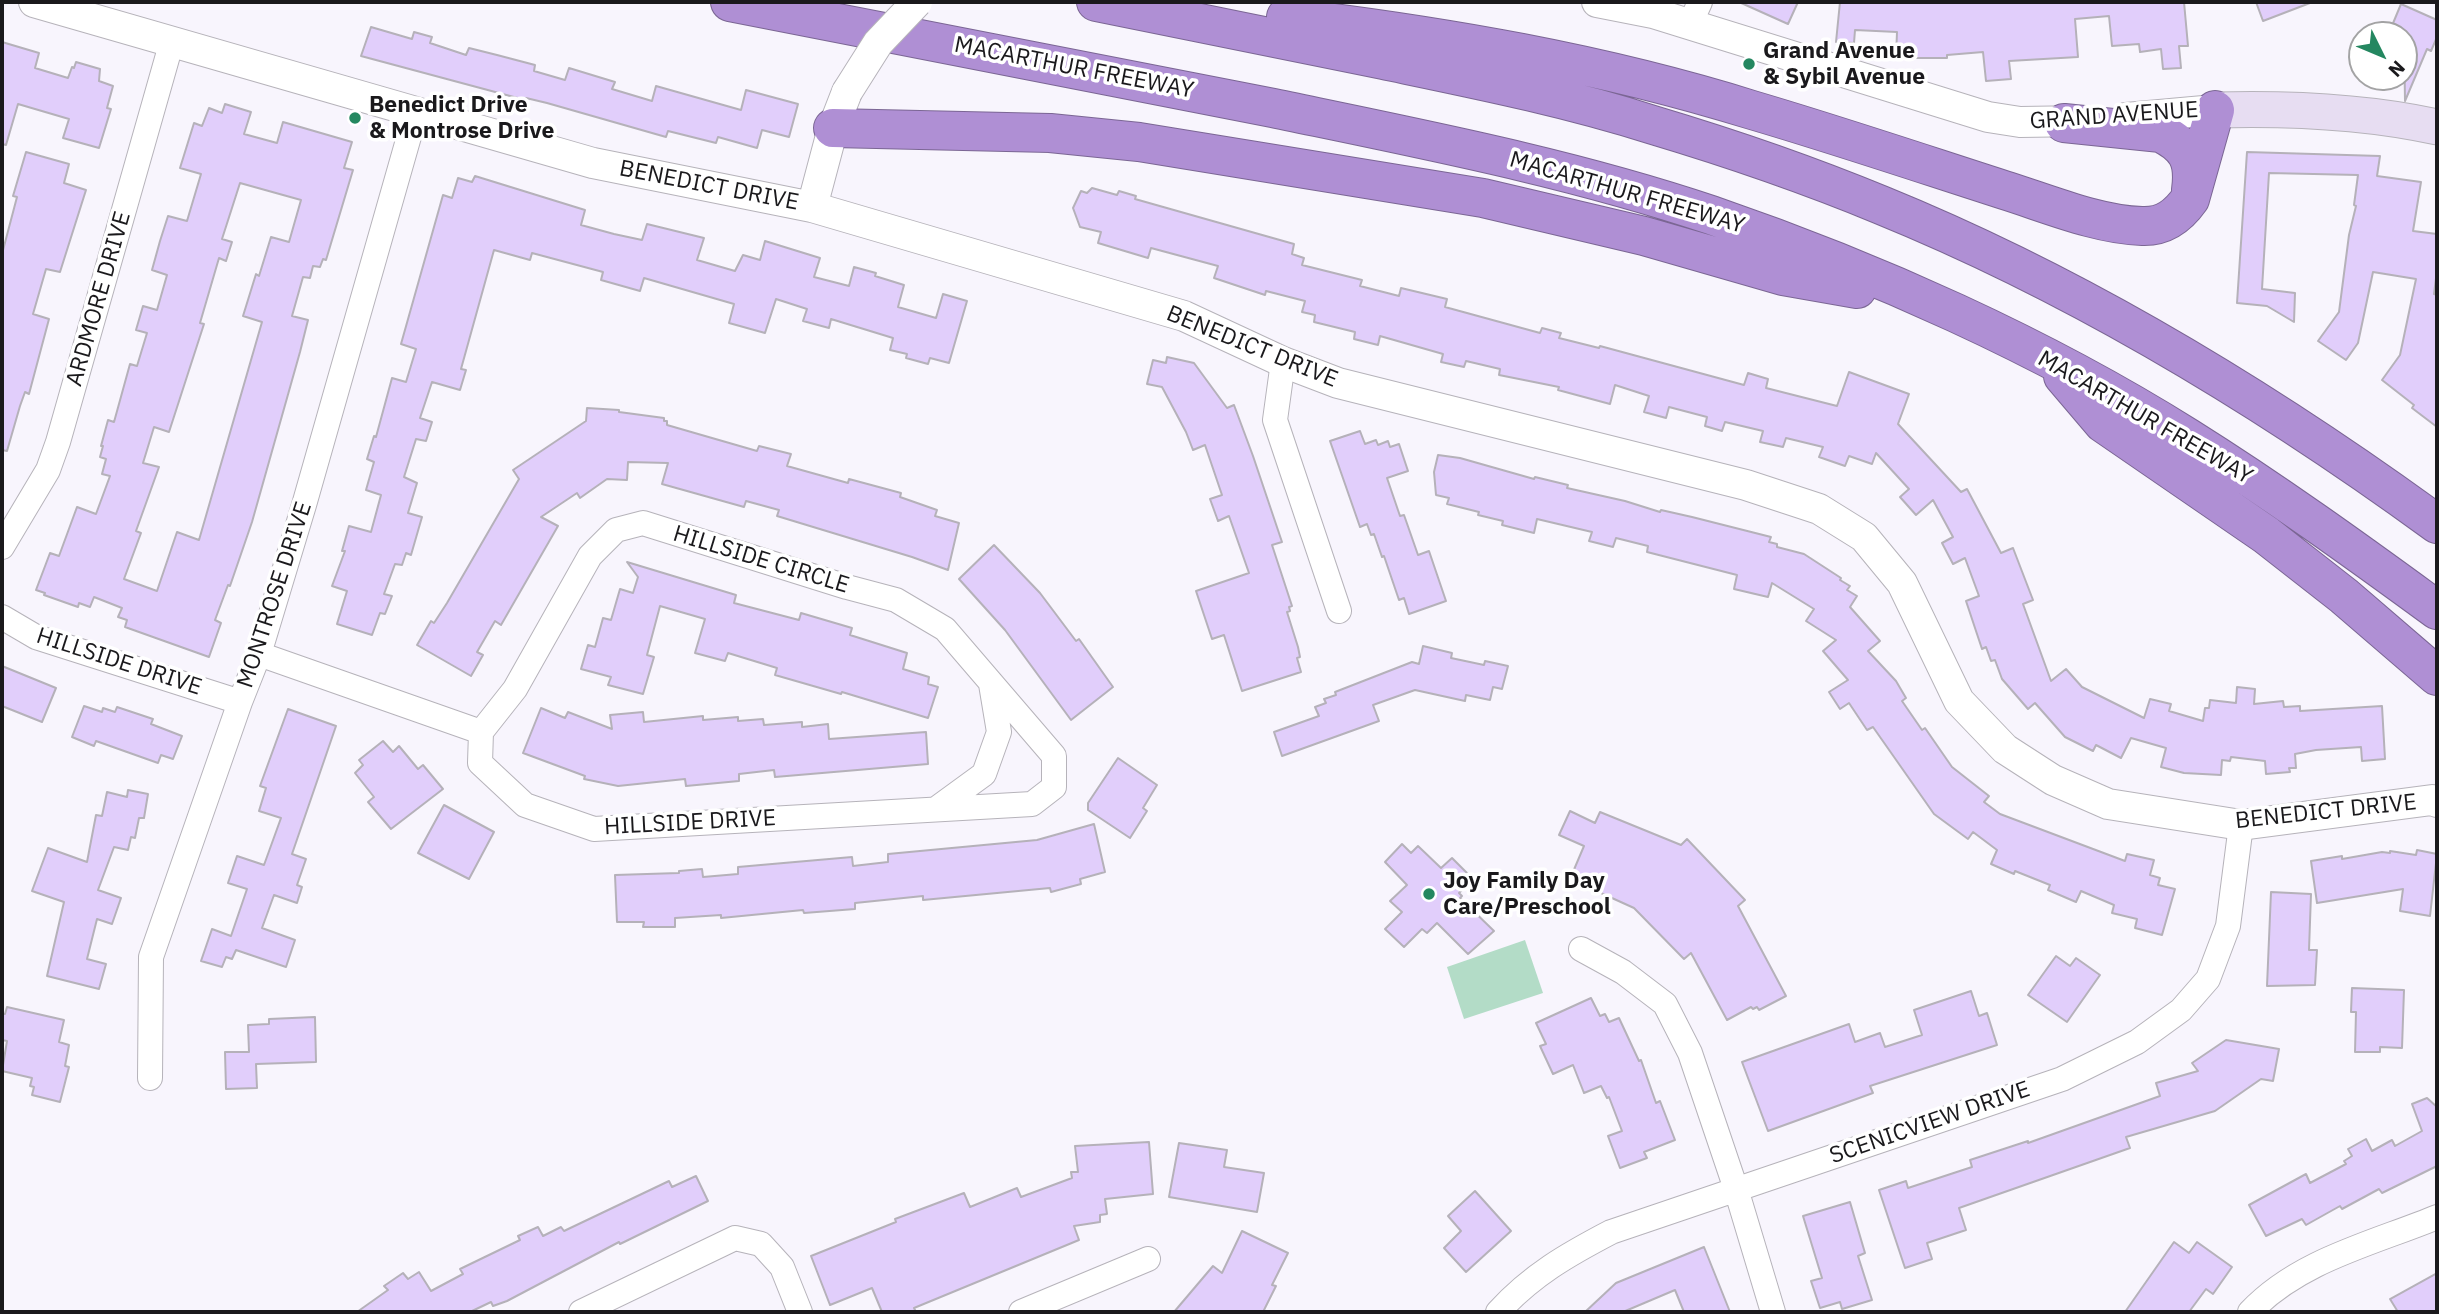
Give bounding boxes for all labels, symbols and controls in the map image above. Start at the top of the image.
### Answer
north arrow [2348,21,2418,91]
street label: MACARTHUR FREEWAY [952,31,1196,105]
place label: Grand Avenue & Sybil Avenue [1763,37,1925,91]
marker: Grand Avenue & Sybil Avenue [1741,56,1757,72]
text: N [2383,56,2410,82]
place label: Benedict Drive & Montrose Drive [369,91,554,145]
street label: GRAND AVENUE [2029,96,2199,136]
marker: Benedict Drive & Montrose Drive [347,110,363,126]
street label: MACARTHUR FREEWAY [1506,146,1748,240]
street label: BENEDICT DRIVE [617,155,801,217]
street label: ARDMORE DRIVE [61,209,137,389]
street label: BENEDICT DRIVE [1162,300,1342,394]
street label: MACARTHUR FREEWAY [2033,345,2257,491]
street label: MONTROSE DRIVE [232,498,318,692]
street label: HILLSIDE CIRCLE [670,520,852,600]
street label: HILLSIDE DRIVE [33,622,205,702]
street label: BENEDICT DRIVE [2234,789,2418,835]
street label: HILLSIDE DRIVE [603,805,777,841]
place label: Joy Family Day Care/Preschool [1443,867,1611,921]
marker: Joy Family Day Care/Preschool [1421,886,1437,902]
street label: SCENICVIEW DRIVE [1826,1076,2034,1170]

